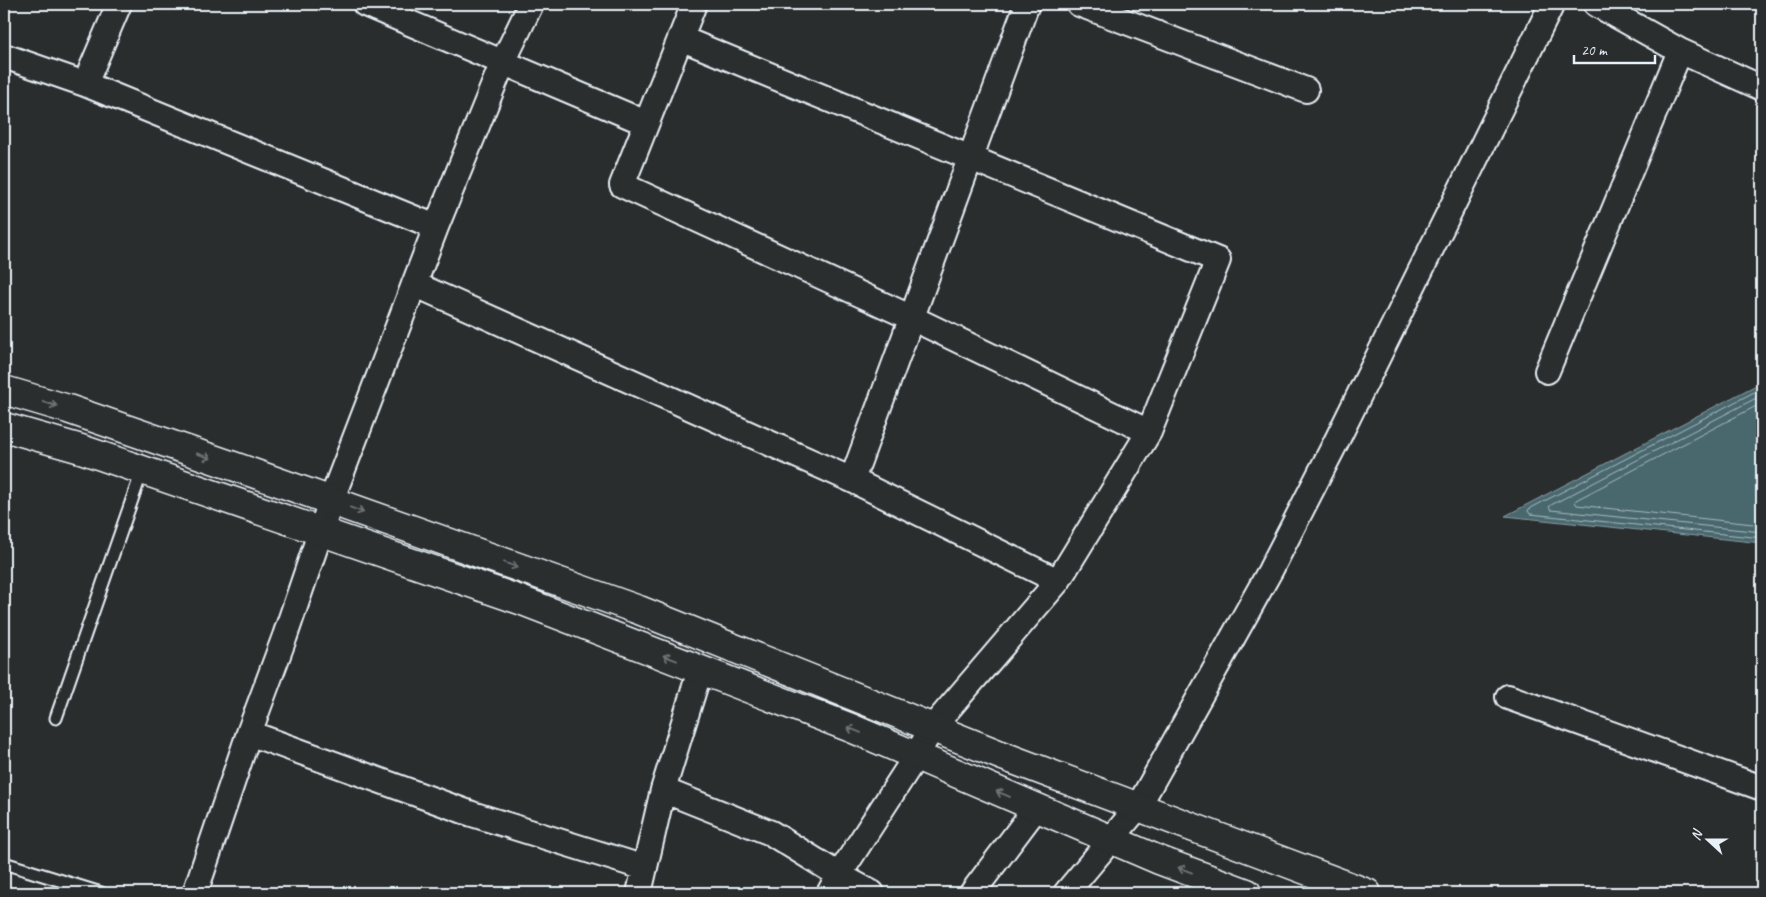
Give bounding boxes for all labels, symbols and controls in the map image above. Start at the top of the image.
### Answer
scale bar [1574,32,1655,64]
text: 20 m [1581,41,1608,60]
one-way arrow [42,400,58,409]
one-way arrow [196,452,212,462]
one-way arrow [349,506,365,515]
one-way arrow [502,561,518,570]
one-way arrow [662,653,678,662]
one-way arrow [847,724,862,734]
one-way arrow [996,788,1011,798]
north arrow [1684,814,1734,864]
text: N [1687,826,1707,843]
one-way arrow [1178,865,1193,874]

